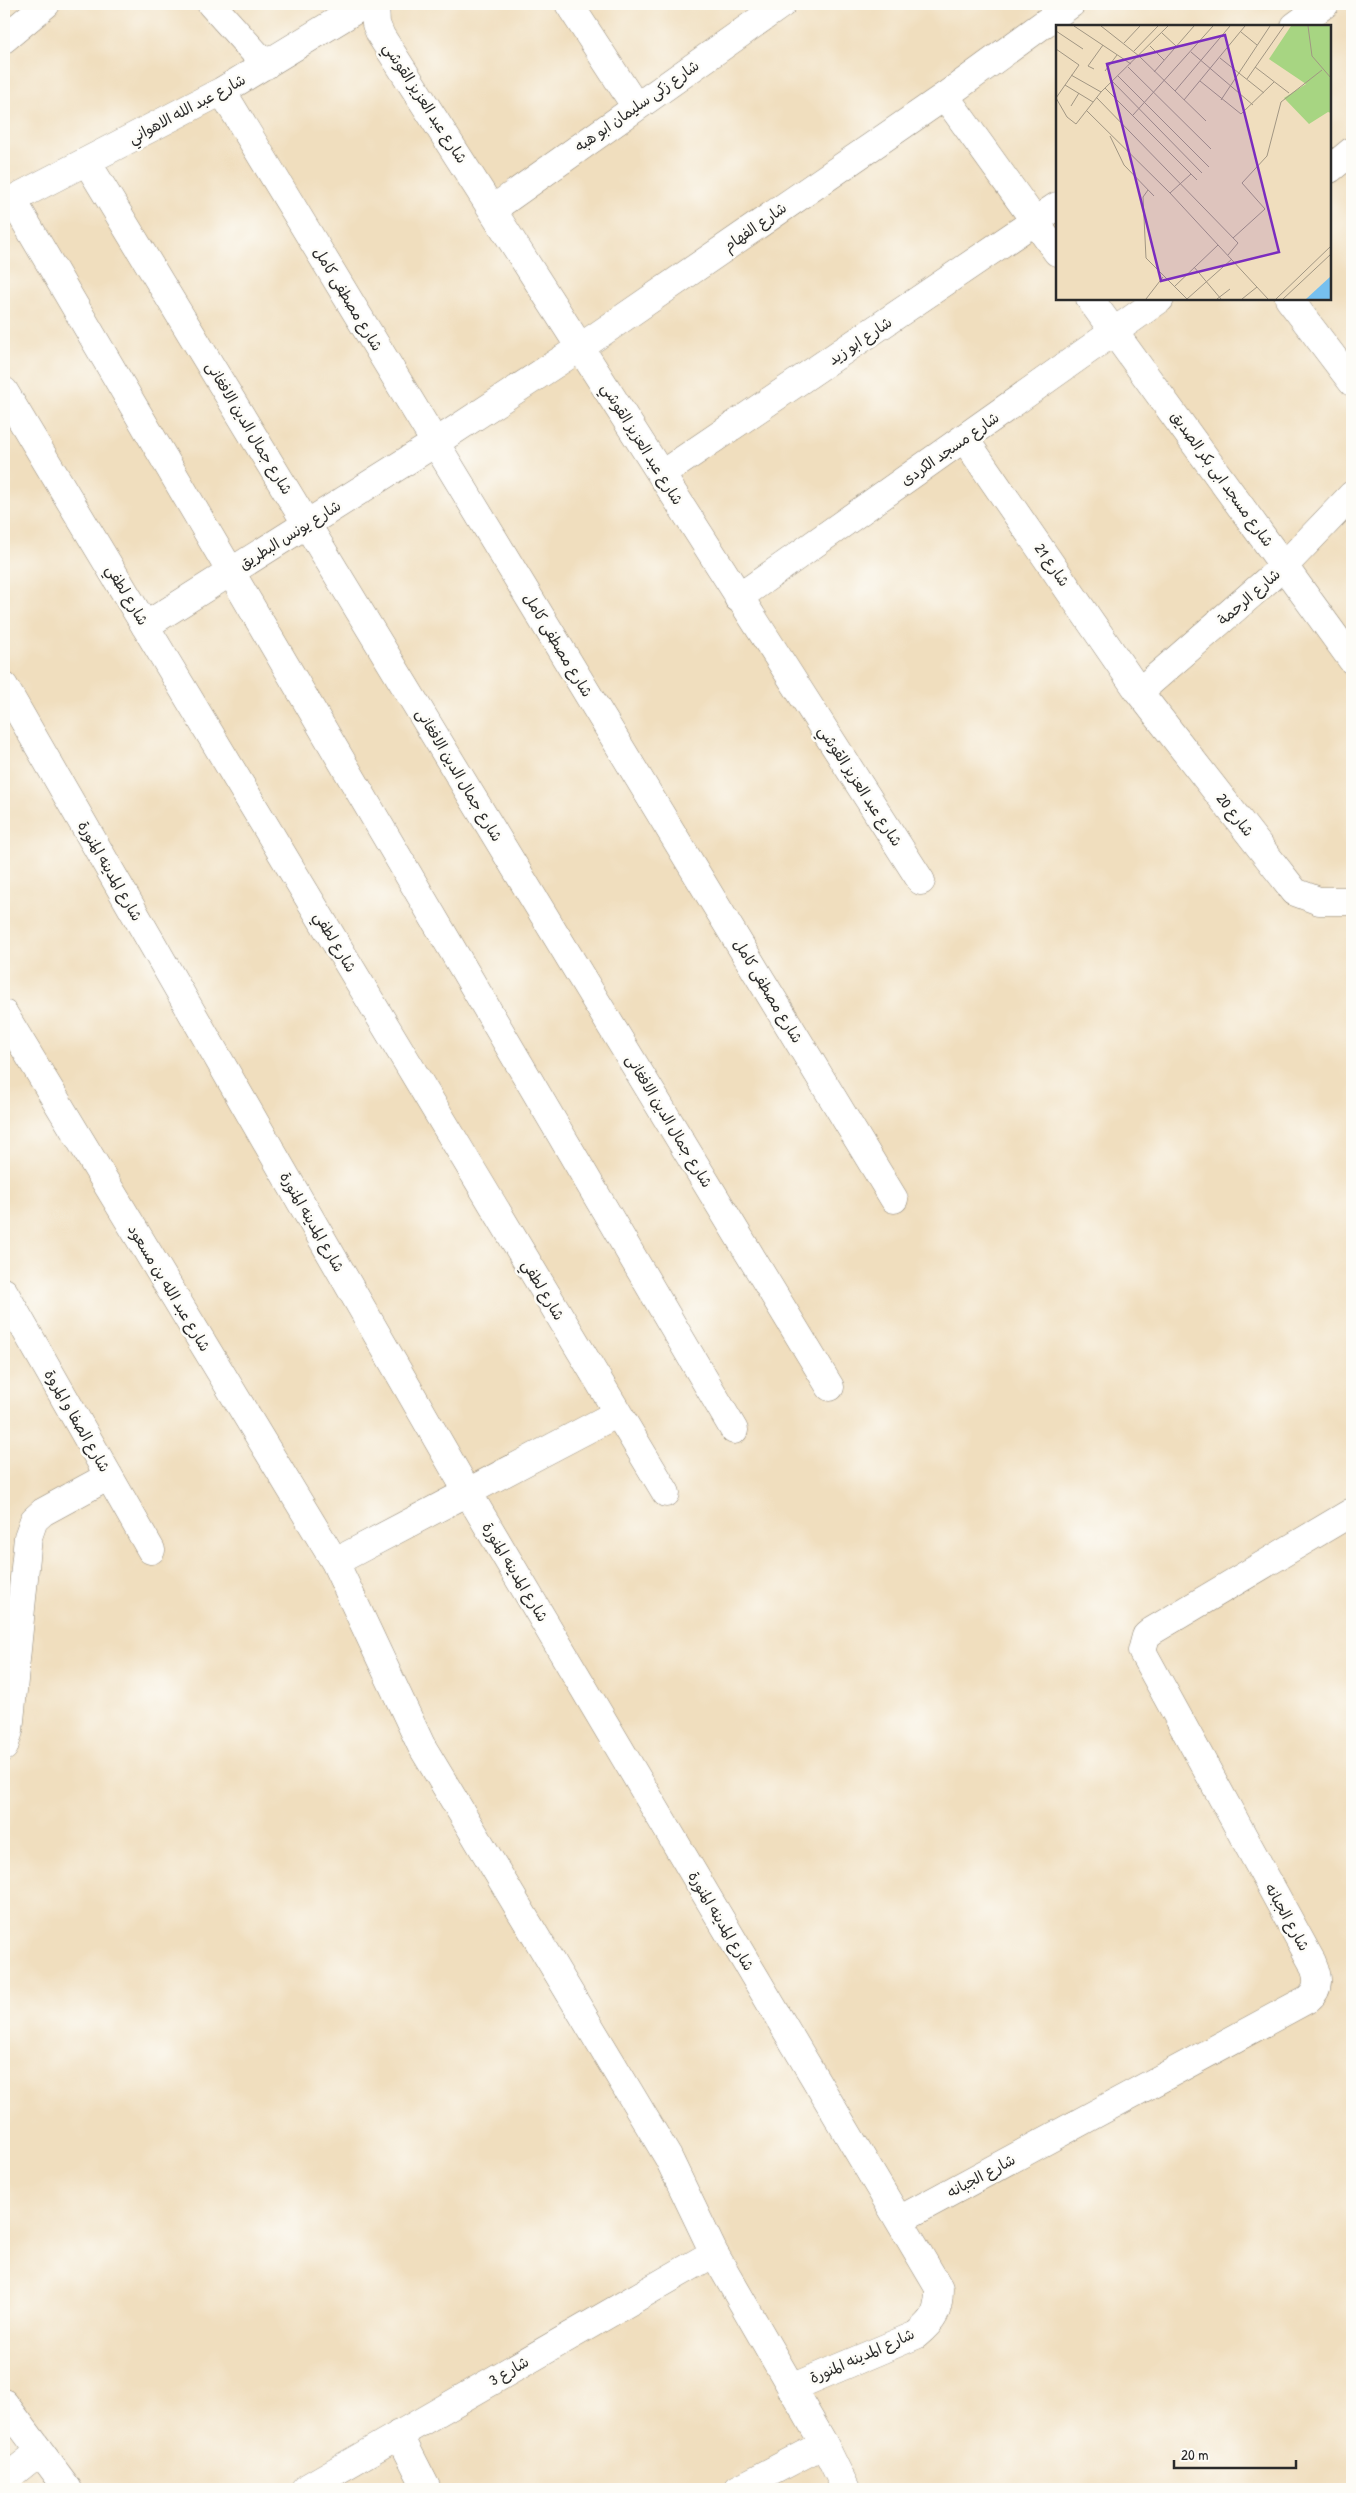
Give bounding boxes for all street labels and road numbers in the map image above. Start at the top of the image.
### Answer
street label: شارع عبد العزيز القوشي [376,38,472,169]
street label: شارع زكى سليمان ابو هبه [570,55,703,156]
street label: شارع عبد الله الاهواني [124,69,251,151]
street label: شارع الفهام [719,197,792,258]
street label: شارع مصطفى كامل [309,243,388,355]
street label: شارع ابو زيد [824,312,896,370]
street label: شارع جمال الدين الافغانى [201,357,298,498]
street label: شارع عبد العزيز القوشي [594,379,688,510]
street label: شارع مسجد الكردى [896,407,1003,490]
street label: شارع مسجد ابى بكر الصديق [1166,407,1279,551]
street label: شارع يونس البطريق [235,495,345,574]
street label: شارع 21 [1030,539,1075,591]
street label: شارع لطفي [99,561,154,631]
street label: شارع الرحمة [1213,564,1284,630]
street label: شارع مصطفى كامل [519,589,598,701]
street label: شارع جمال الدين الافغانى [411,704,508,845]
street label: شارع عبد العزيز القوشي [811,721,907,852]
street label: شارع 20 [1212,789,1259,841]
street label: شارع المدينه المنورة [73,817,148,925]
street label: شارع لطفي [307,908,362,978]
street label: شارع مصطفى كامل [729,935,808,1047]
street label: شارع جمال الدين الافغانى [621,1050,718,1191]
street label: شارع المدينه المنورة [275,1168,350,1276]
street label: شارع عبد الله بن مسعود [123,1220,216,1355]
street label: شارع لطفي [515,1256,570,1326]
street label: شارع الصفا و المروة [40,1366,115,1476]
street label: شارع المدينه المنورة [477,1518,553,1625]
street label: شارع المدينه المنورة [683,1867,759,1974]
street label: شارع الجبانه [1260,1879,1315,1955]
street label: شارع الجبانه [943,2149,1019,2202]
street label: شارع المدينه المنورة [806,2323,918,2388]
street label: شارع 3 [485,2351,532,2390]

